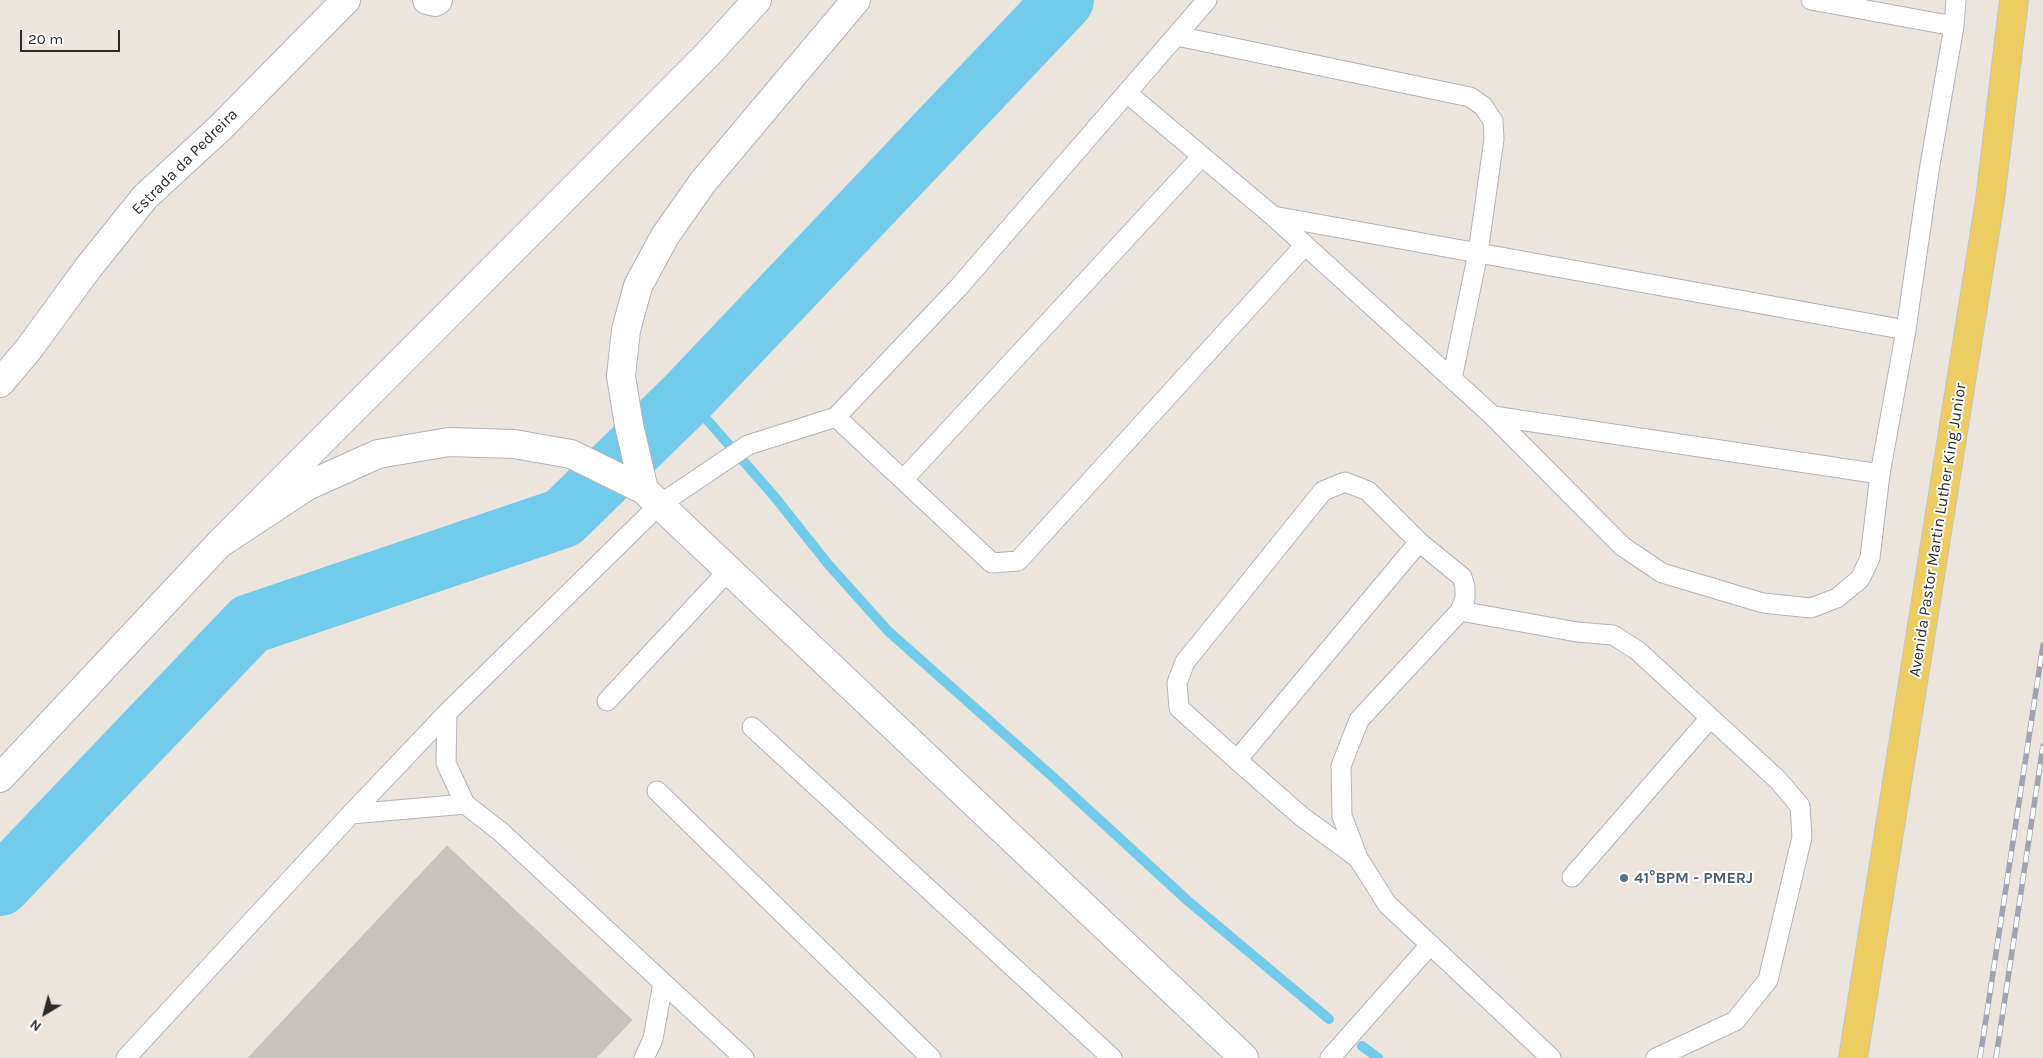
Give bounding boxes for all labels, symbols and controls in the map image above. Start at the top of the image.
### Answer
scale bar [22,20,122,52]
text: 20 m [28,30,63,48]
street label: Estrada da Pedreira [128,105,242,219]
street label: Avenida Pastor Martin Luther King Junior [1905,382,1971,678]
place label: 41°BPM - PMERJ [1634,868,1753,888]
marker: 41°BPM - PMERJ [1618,872,1630,884]
north arrow [20,988,70,1038]
text: N [27,1016,45,1035]

